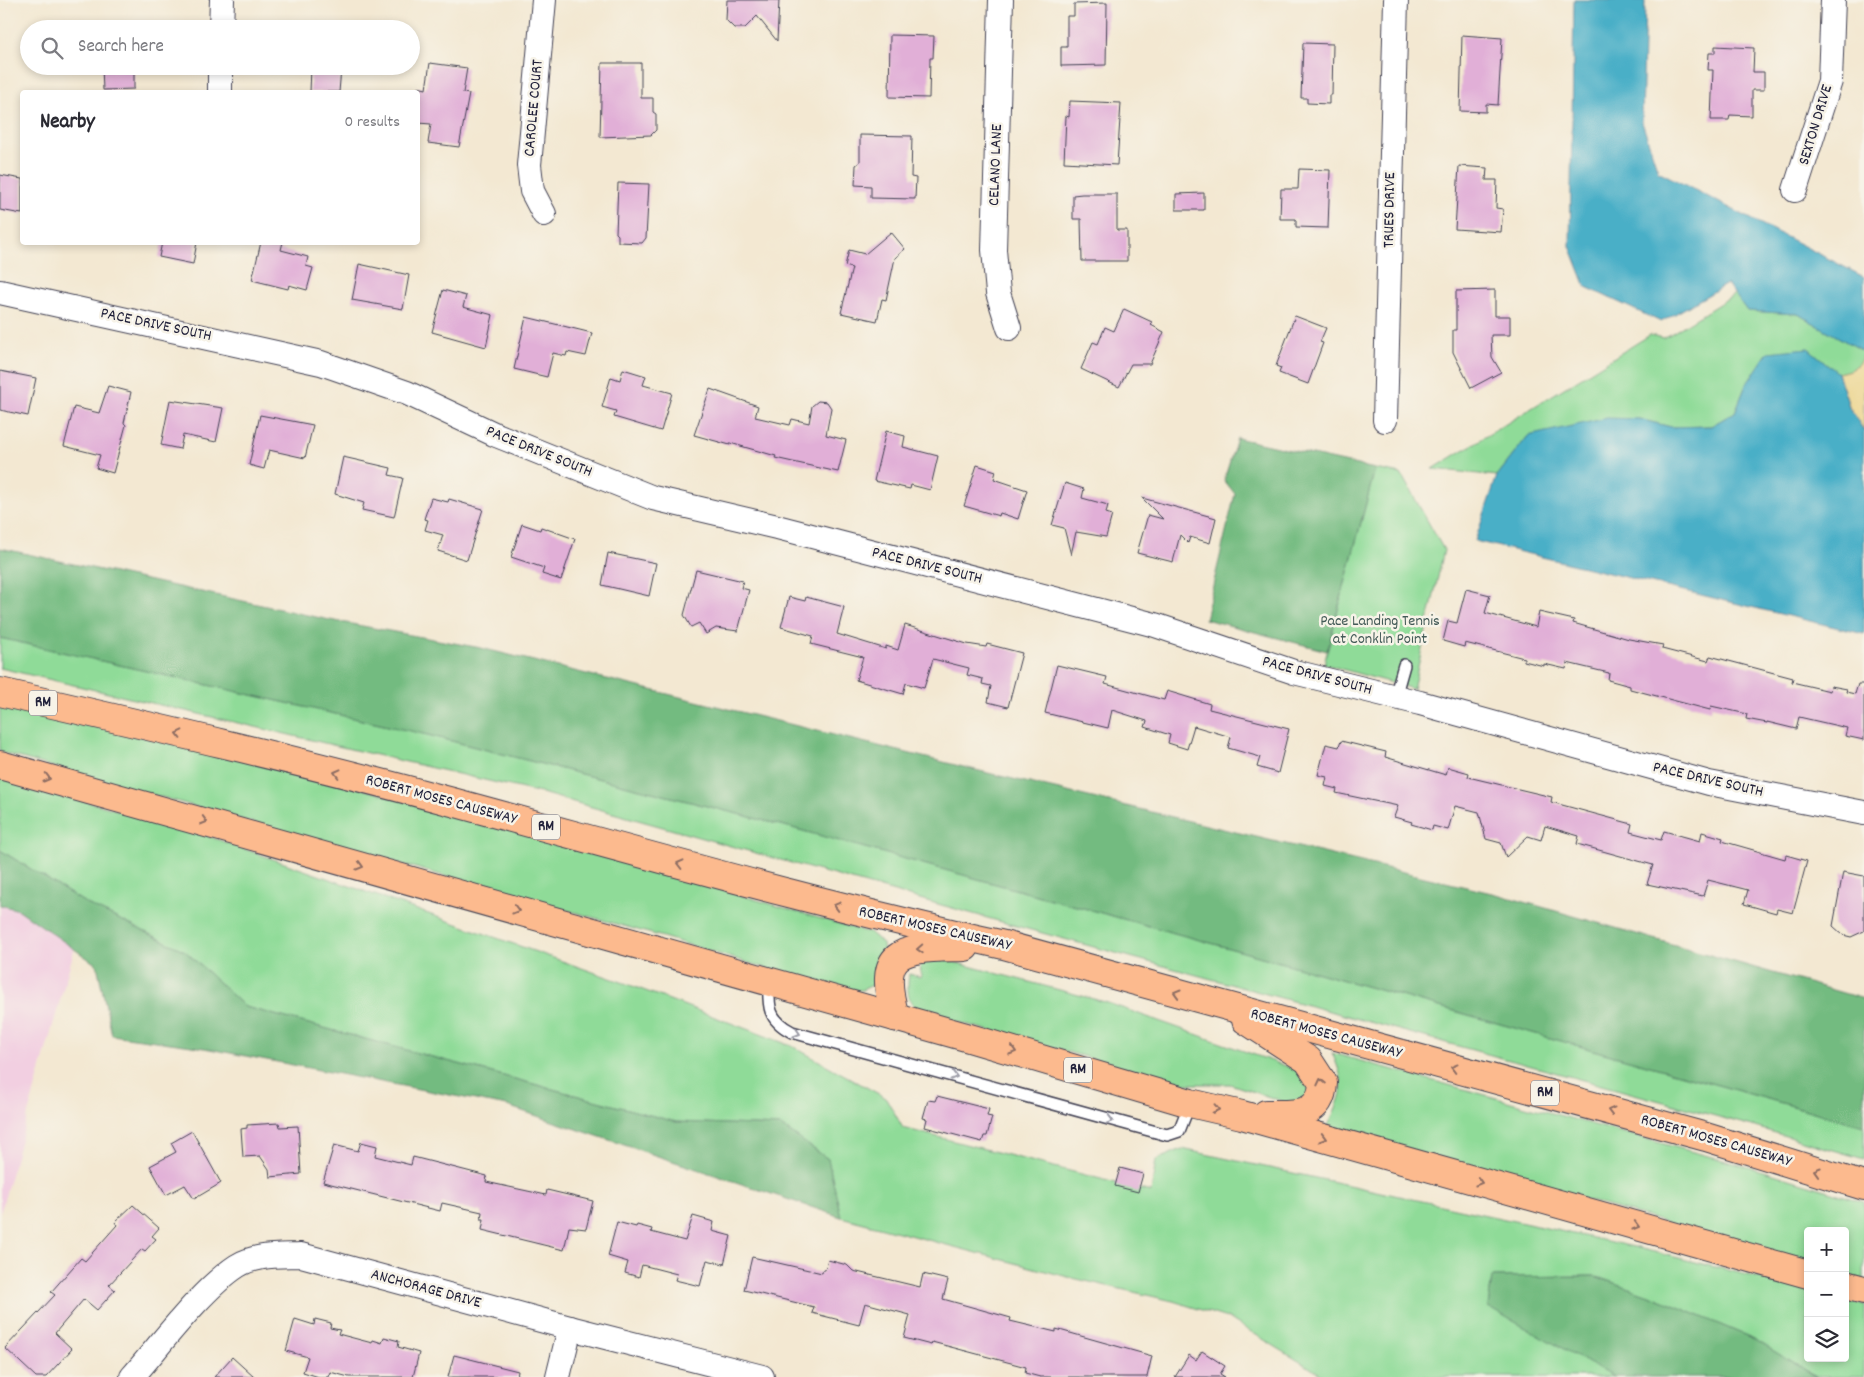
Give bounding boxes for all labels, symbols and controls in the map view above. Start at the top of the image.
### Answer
search box [20,20,420,75]
icon: search [38,34,66,62]
text: Search here [78,34,164,61]
street label: CAROLEE COURT [518,58,550,157]
street label: SEXTON DRIVE [1793,81,1839,168]
text: Nearby [40,108,95,138]
text: 0 results [345,111,400,134]
street label: CELANO LANE [983,123,1009,206]
street label: TRUES DRIVE [1378,171,1402,248]
street label: PACE DRIVE SOUTH [98,302,214,348]
street label: PACE DRIVE SOUTH [482,420,596,484]
street label: PACE DRIVE SOUTH [869,541,985,591]
park label: Pace Landing Tennis at Conklin Point [1320,610,1440,651]
street label: PACE DRIVE SOUTH [1259,650,1375,702]
road number: RM [29,690,57,716]
one-way arrow [175,729,184,740]
street label: PACE DRIVE SOUTH [1650,756,1766,804]
one-way arrow [333,768,342,779]
street label: ROBERT MOSES CAUSEWAY [363,769,520,832]
one-way arrow [43,772,52,783]
road number: RM [532,814,560,840]
one-way arrow [199,816,207,826]
one-way arrow [676,859,685,870]
one-way arrow [355,860,364,870]
street label: ROBERT MOSES CAUSEWAY [857,900,1015,958]
one-way arrow [833,901,842,912]
one-way arrow [512,905,520,915]
one-way arrow [916,943,924,954]
one-way arrow [1173,988,1181,998]
street label: ROBERT MOSES CAUSEWAY [1248,1003,1405,1066]
one-way arrow [793,1027,801,1037]
one-way arrow [1008,1045,1017,1055]
road number: RM [1064,1058,1092,1082]
one-way arrow [1451,1064,1459,1074]
one-way arrow [949,1070,958,1081]
one-way arrow [1316,1077,1327,1086]
road number: RM [1531,1080,1559,1106]
one-way arrow [1212,1103,1221,1114]
one-way arrow [1607,1106,1616,1117]
street label: ROBERT MOSES CAUSEWAY [1638,1108,1795,1174]
one-way arrow [1106,1114,1114,1124]
one-way arrow [1318,1132,1327,1142]
one-way arrow [1814,1167,1822,1177]
one-way arrow [1475,1176,1483,1186]
one-way arrow [1631,1220,1639,1230]
map controls [1804,1227,1849,1362]
button: + [1804,1227,1849,1272]
street label: ANCHORAGE DRIVE [368,1263,484,1315]
button: − [1804,1272,1849,1317]
button: layers [1804,1317,1849,1362]

